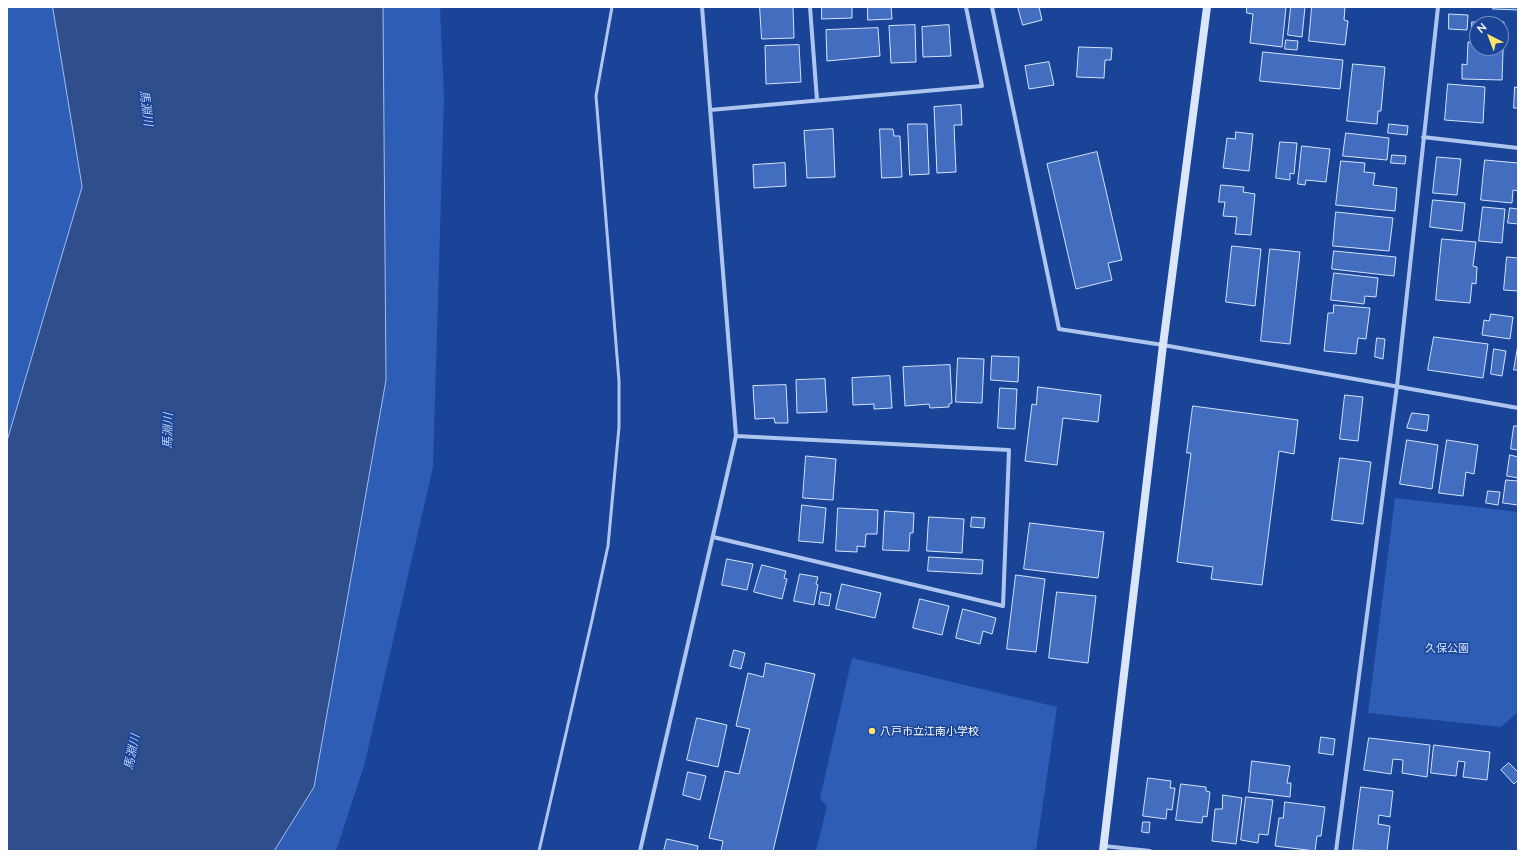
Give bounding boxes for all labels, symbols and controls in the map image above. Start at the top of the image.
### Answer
north arrow [1469,16,1509,56]
text: N [1474,20,1489,35]
water label: 馬淵川 [137,89,155,127]
water label: 馬淵川 [160,413,176,449]
park label: 久保公園 [1425,641,1469,655]
place label: 八戸市立江南小学校 [880,724,979,738]
marker: 八戸市立江南小学校 [867,726,877,736]
water label: 馬淵川 [121,733,143,771]

